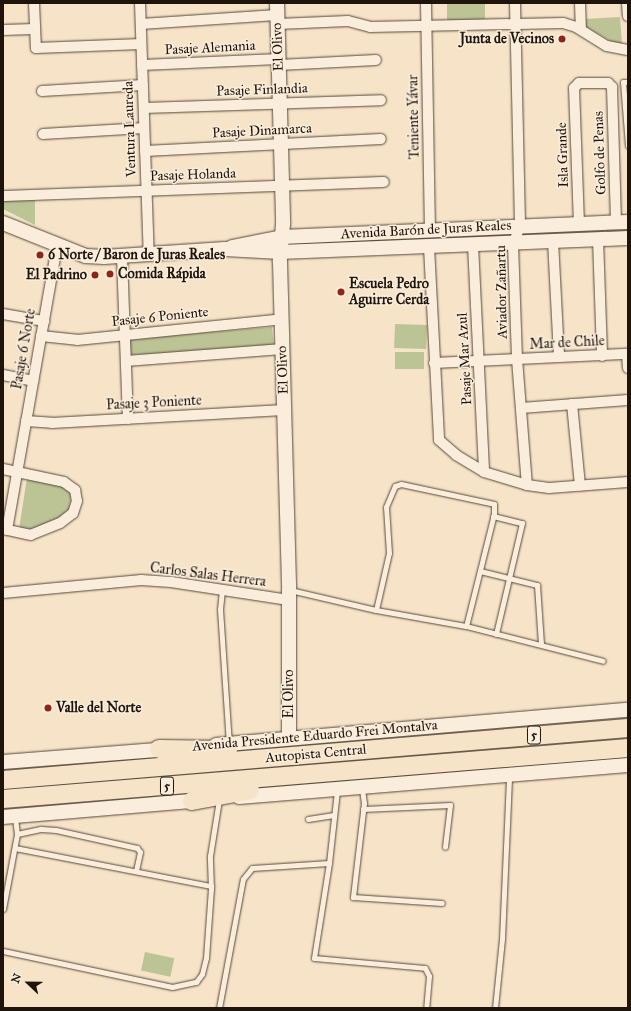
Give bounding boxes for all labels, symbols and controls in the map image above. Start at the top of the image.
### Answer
street label: El Olivo [269,22,287,72]
place label: Junta de Vecinos [460,31,554,47]
marker: Junta de Vecinos [557,34,567,44]
street label: Pasaje Alemania [164,37,256,59]
street label: Teniente Yávar [405,75,423,159]
street label: Pasaje Finlandia [216,80,308,100]
street label: Ventura Laureda [120,81,140,177]
street label: Golfo de Penas [590,111,610,195]
street label: Pasaje Dinamarca [212,120,312,142]
street label: Isla Grande [553,122,573,188]
street label: Pasaje Holanda [150,165,236,185]
street label: Avenida Barón de Juras Reales [340,217,512,243]
street label: Aviador Zañartu [493,245,511,339]
place label: 6 Norte / Baron de Juras Reales [48,247,225,263]
marker: 6 Norte / Baron de Juras Reales [35,250,45,260]
place label: Comida Rápida [118,266,206,282]
place label: El Padrino [26,267,87,283]
marker: Comida Rápida [105,269,115,279]
marker: El Padrino [90,270,100,280]
place label: Escuela Pedro Aguirre Cerda [349,276,429,308]
marker: Escuela Pedro Aguirre Cerda [336,287,346,297]
street label: Pasaje 6 Poniente [111,304,209,330]
street label: Pasaje 6 Norte [9,307,39,391]
street label: Pasaje Mar Azul [454,312,476,406]
street label: Mar de Chile [529,333,605,353]
street label: El Olivo [274,345,292,395]
street label: Pasaje 3 Poniente [106,392,202,414]
street label: Carlos Salas Herrera [149,560,267,590]
street label: El Olivo [281,670,297,718]
place label: Valle del Norte [56,700,141,716]
marker: Valle del Norte [43,703,53,713]
street label: Avenida Presidente Eduardo Frei Montalva [192,717,438,755]
road number: 5 [526,724,542,746]
street label: Autopista Central [265,741,367,767]
road number: 5 [159,775,175,797]
north arrow [8,963,48,1003]
text: N [9,972,24,985]

